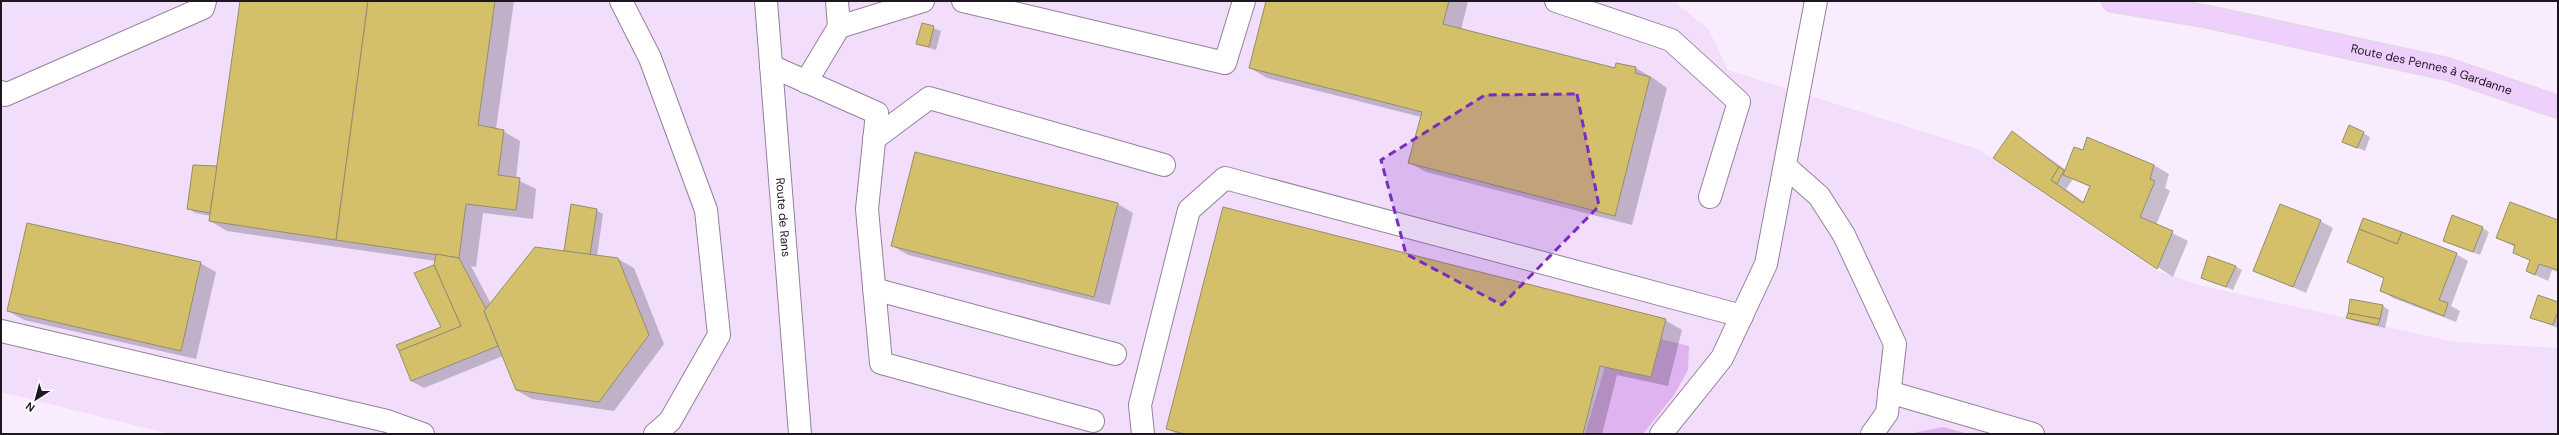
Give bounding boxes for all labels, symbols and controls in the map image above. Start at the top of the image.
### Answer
street label: Route des Pennes à Gardanne [2349,40,2514,99]
street label: Route de Rans [772,177,794,258]
north arrow [16,379,56,419]
text: N [23,399,37,415]

